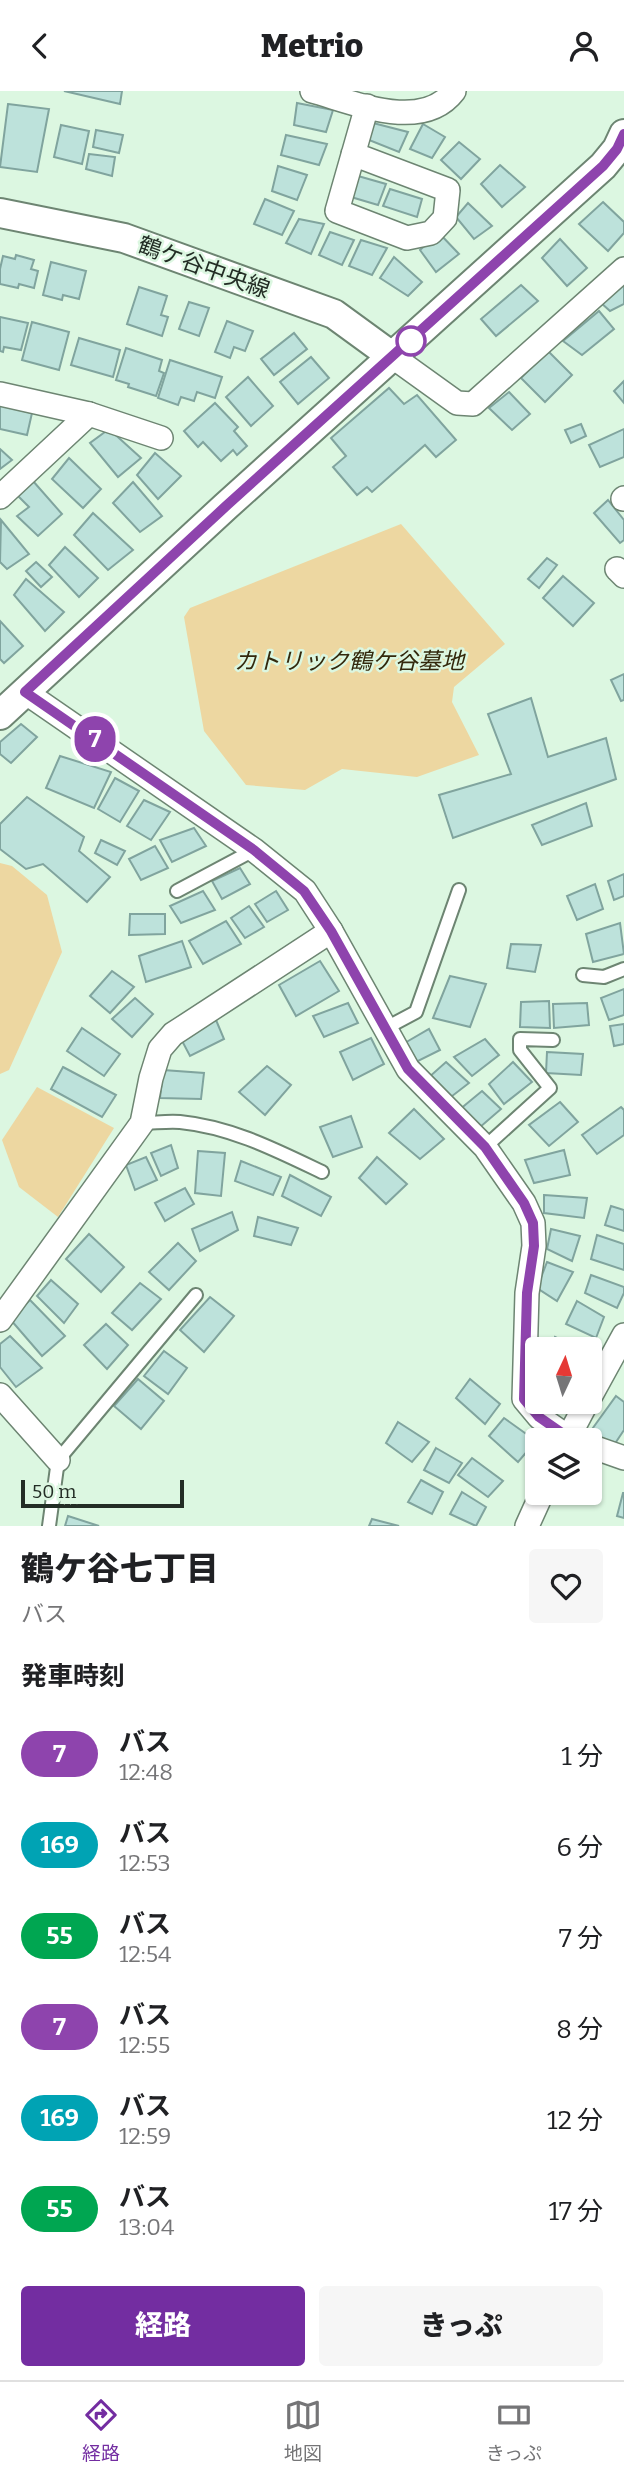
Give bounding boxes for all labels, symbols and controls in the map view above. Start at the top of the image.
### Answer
icon: back [21,27,59,65]
text: Metrio [261,27,363,65]
icon: person [565,27,603,65]
street label: 鶴ケ谷中央線 [134,230,274,304]
unlabelled marker [396,326,426,356]
park label: カトリック鶴ケ谷墓地 [234,647,466,675]
line badge: 7 [72,716,118,762]
text: 7 [89,725,101,753]
north arrow [525,1337,602,1414]
map controls [525,1337,602,1505]
button: layers [525,1428,602,1505]
scale bar [21,1477,184,1509]
text: 50 m [32,1480,76,1503]
text: 鶴ケ谷七丁目 [21,1549,219,1589]
button: heart [529,1549,603,1623]
text: バス [21,1600,67,1628]
text: 発車時刻 [21,1661,125,1692]
text: バス [119,1727,171,1758]
text: 7 [53,1740,66,1768]
text: 1 分 [561,1741,603,1772]
text: 12:48 [119,1758,173,1786]
text: バス [119,1818,171,1849]
text: 169 [40,1831,79,1859]
text: 6 分 [557,1832,603,1863]
text: 12:53 [119,1849,171,1877]
text: バス [119,1909,171,1940]
text: 55 [46,1922,73,1950]
text: 7 分 [559,1923,603,1954]
text: 12:54 [119,1940,171,1968]
text: バス [119,2000,171,2031]
text: 7 [53,2013,66,2041]
text: 8 分 [556,2014,603,2045]
text: 12:55 [119,2031,170,2059]
text: バス [119,2091,171,2122]
text: 169 [40,2104,79,2132]
text: 12 分 [547,2105,603,2136]
text: 12:59 [119,2122,171,2150]
text: バス [119,2182,171,2213]
text: 55 [46,2195,73,2223]
text: 17 分 [548,2196,603,2227]
text: 13:04 [119,2213,174,2241]
button: 経路 [21,2286,305,2366]
button: きっぷ [319,2286,603,2366]
tab: 経路 [82,2396,120,2465]
tab: 地図 [284,2396,322,2465]
tab: きっぷ [486,2396,542,2465]

